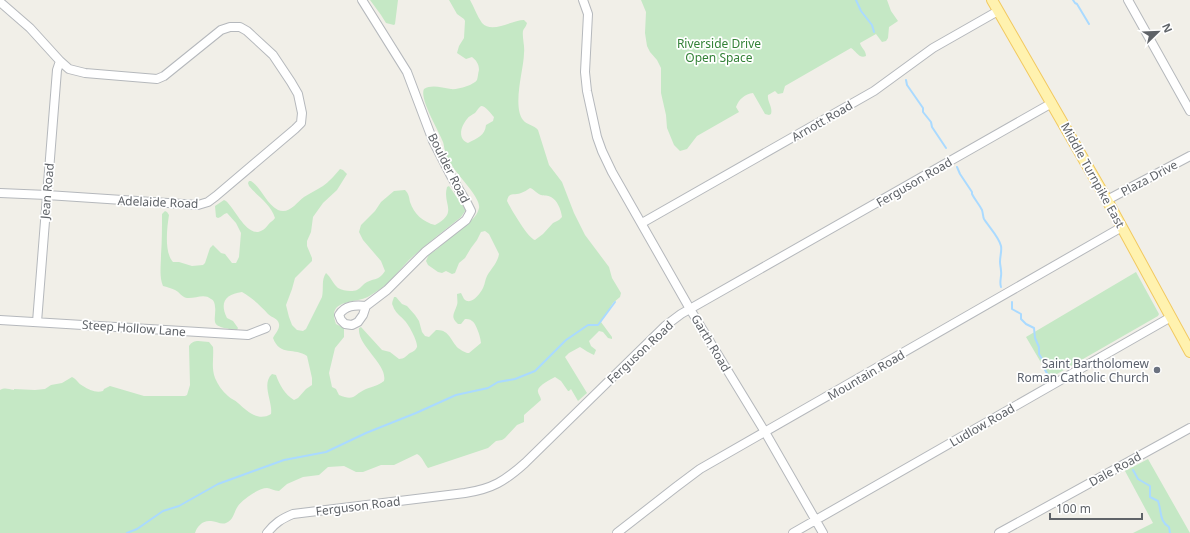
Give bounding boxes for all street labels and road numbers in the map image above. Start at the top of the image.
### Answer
street label: Arnott Road [788,97,856,145]
street label: Middle Turnpike East [1057,119,1129,231]
street label: Boulder Road [424,130,474,206]
street label: Ferguson Road [873,153,955,211]
street label: Plaza Drive [1118,156,1181,200]
street label: Jean Road [36,162,58,221]
street label: Adelaide Road [117,192,199,212]
street label: Garth Road [687,311,735,375]
street label: Steep Hollow Lane [81,316,187,340]
street label: Ferguson Road [603,317,677,387]
street label: Mountain Road [824,346,908,404]
street label: Ludlow Road [946,399,1018,451]
street label: Dale Road [1086,448,1144,490]
street label: Ferguson Road [315,492,401,520]

